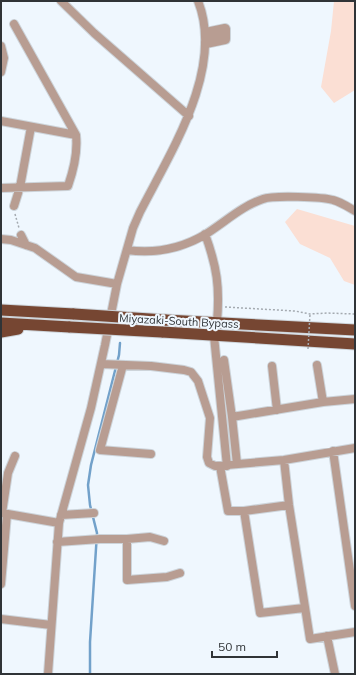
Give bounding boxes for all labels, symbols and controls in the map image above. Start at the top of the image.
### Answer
street label: Miyazaki-South Bypass [119,311,239,331]
scale bar [212,633,277,659]
text: 50 m [218,639,246,654]

